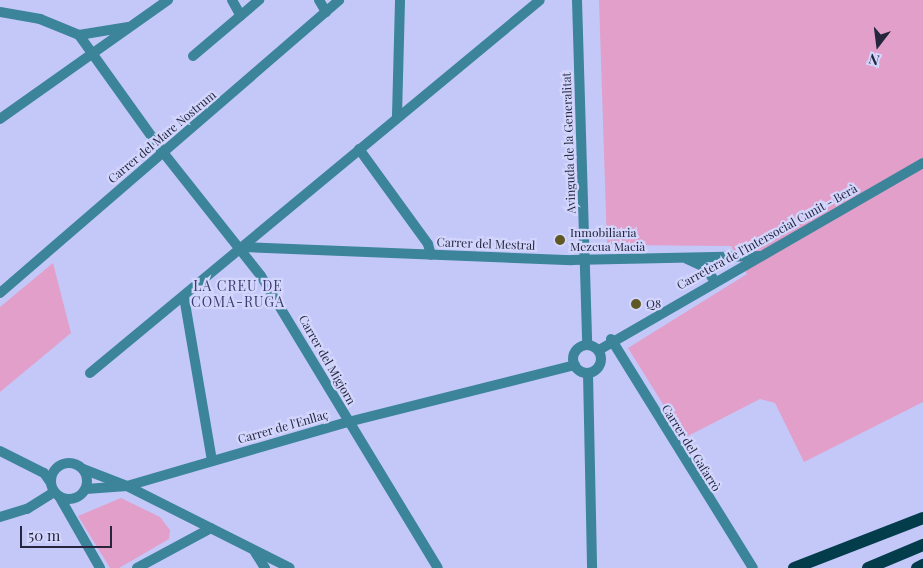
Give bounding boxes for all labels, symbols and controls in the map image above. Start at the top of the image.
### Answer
north arrow [853,20,903,70]
text: N [867,49,881,70]
street label: Avinguda de la Generalitat [559,72,579,214]
street label: Carrer del Mare Nostrum [105,88,219,186]
street label: Carretera de l'Intersocial Cunit - Berà [674,181,860,293]
place label: Inmobiliaria Mezcua Macià [570,226,645,254]
marker: Inmobiliaria Mezcua Macià [554,234,566,246]
street label: Carrer del Mestral [436,235,536,253]
district label: LA CREU DE COMA-RUGA [190,278,286,310]
place label: Q8 [646,297,661,311]
marker: Q8 [630,298,642,310]
street label: Carrer del Migjorn [295,313,359,407]
street label: Carrer del Gafarrò [658,402,724,494]
street label: Carrer de l'Enllaç [236,407,330,447]
scale bar [22,516,115,548]
text: 50 m [28,525,60,545]

